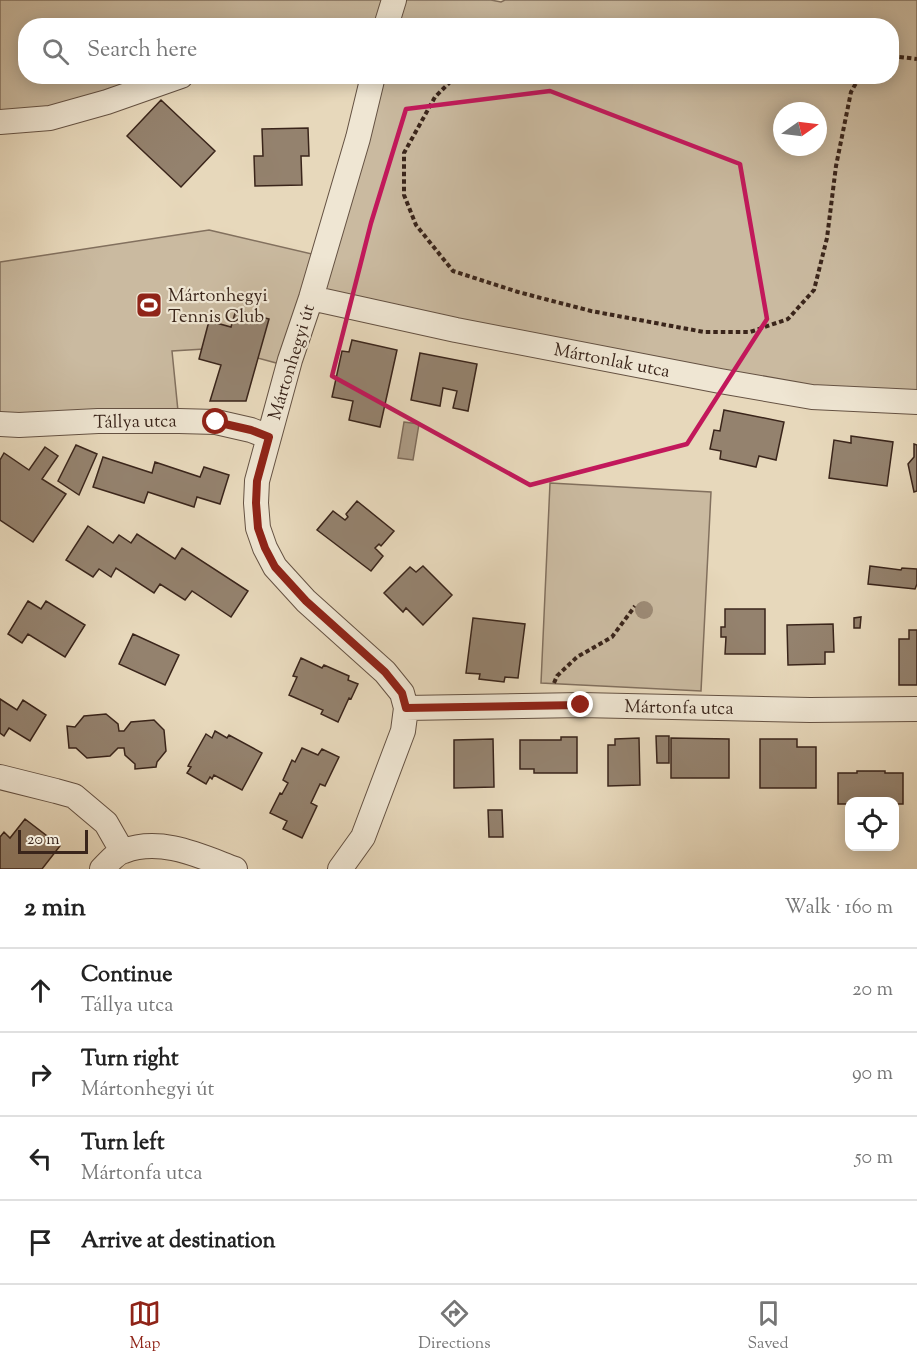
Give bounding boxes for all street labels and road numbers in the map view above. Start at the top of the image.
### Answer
street label: Mártonhegyi út [263,301,323,424]
street label: Mártonlak utca [551,338,672,386]
street label: Tállya utca [93,409,177,437]
street label: Mártonfa utca [624,695,734,723]

